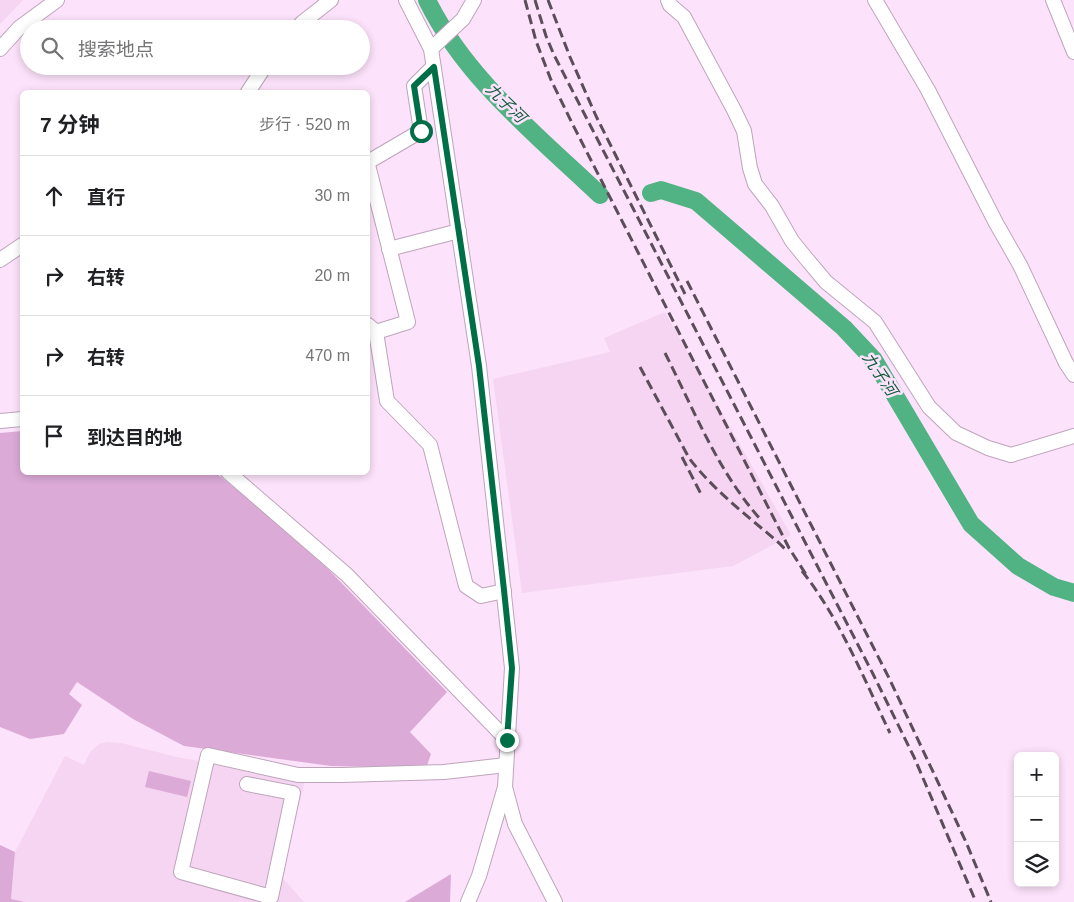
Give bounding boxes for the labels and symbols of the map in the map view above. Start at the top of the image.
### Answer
water label: 九子河 [483,80,531,128]
route start [410,120,433,143]
water label: 九子河 [860,349,902,401]
route end [496,729,519,752]

